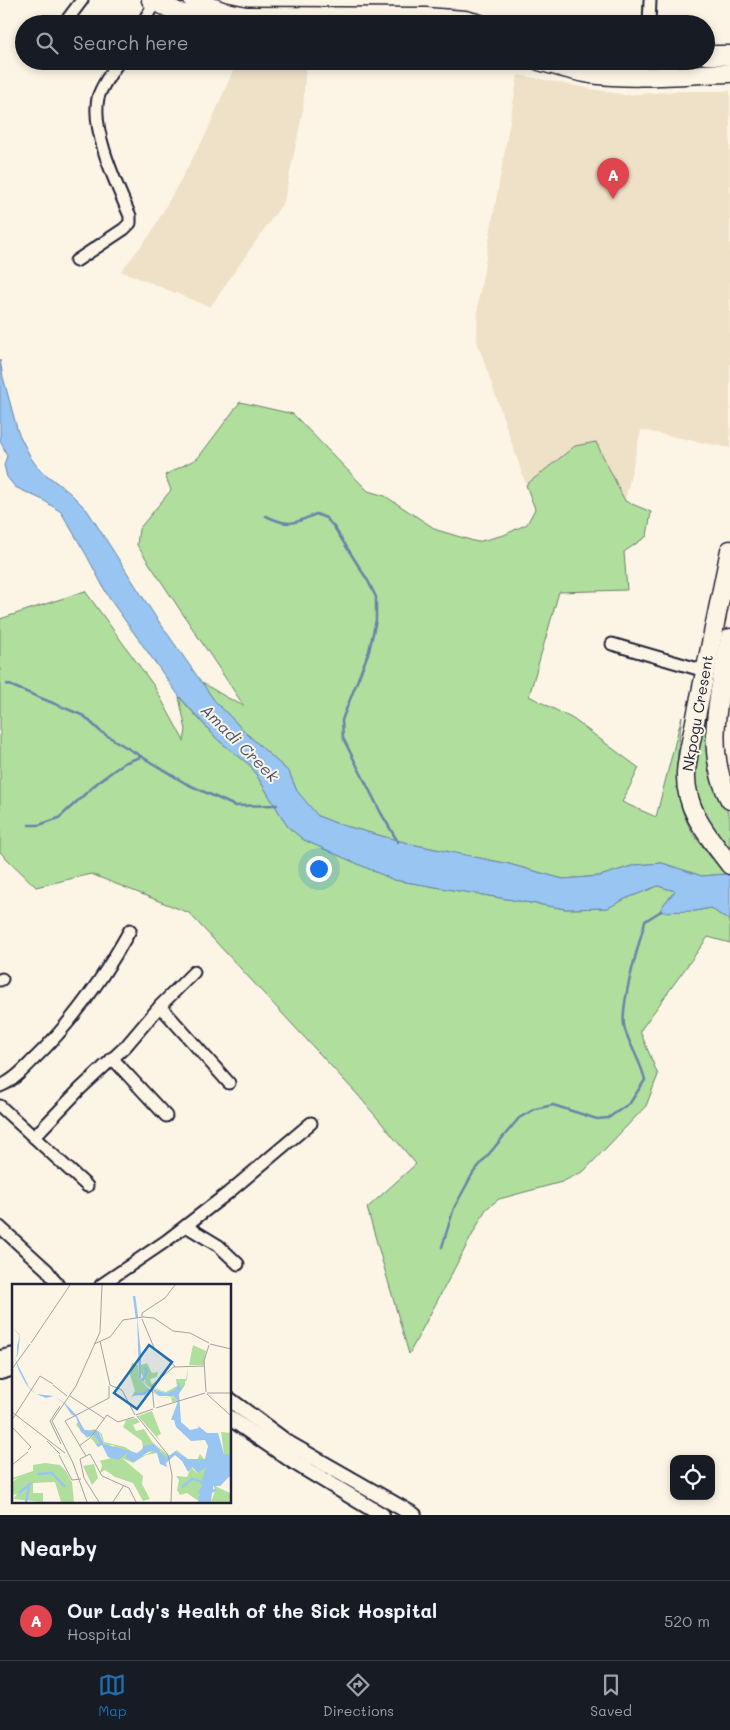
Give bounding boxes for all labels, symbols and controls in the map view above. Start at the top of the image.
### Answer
search box [15,15,715,70]
icon: search [33,29,61,57]
text: Search here [73,30,189,55]
pin: A [597,158,629,199]
street label: Nkpogu Cresent [677,653,717,773]
water label: Amadi Creek [197,699,284,786]
your location [306,856,332,882]
inset map [12,1284,231,1502]
map controls [670,1455,715,1500]
button: locate [670,1455,715,1500]
text: Nearby [20,1534,97,1561]
text: Our Lady's Health of the Sick Hospital [67,1598,437,1623]
text: A [30,1610,42,1631]
text: 520 m [664,1610,710,1631]
text: Hospital [67,1623,131,1644]
tab: Map [98,1671,127,1720]
tab: Directions [323,1671,394,1720]
tab: Saved [590,1671,632,1720]

